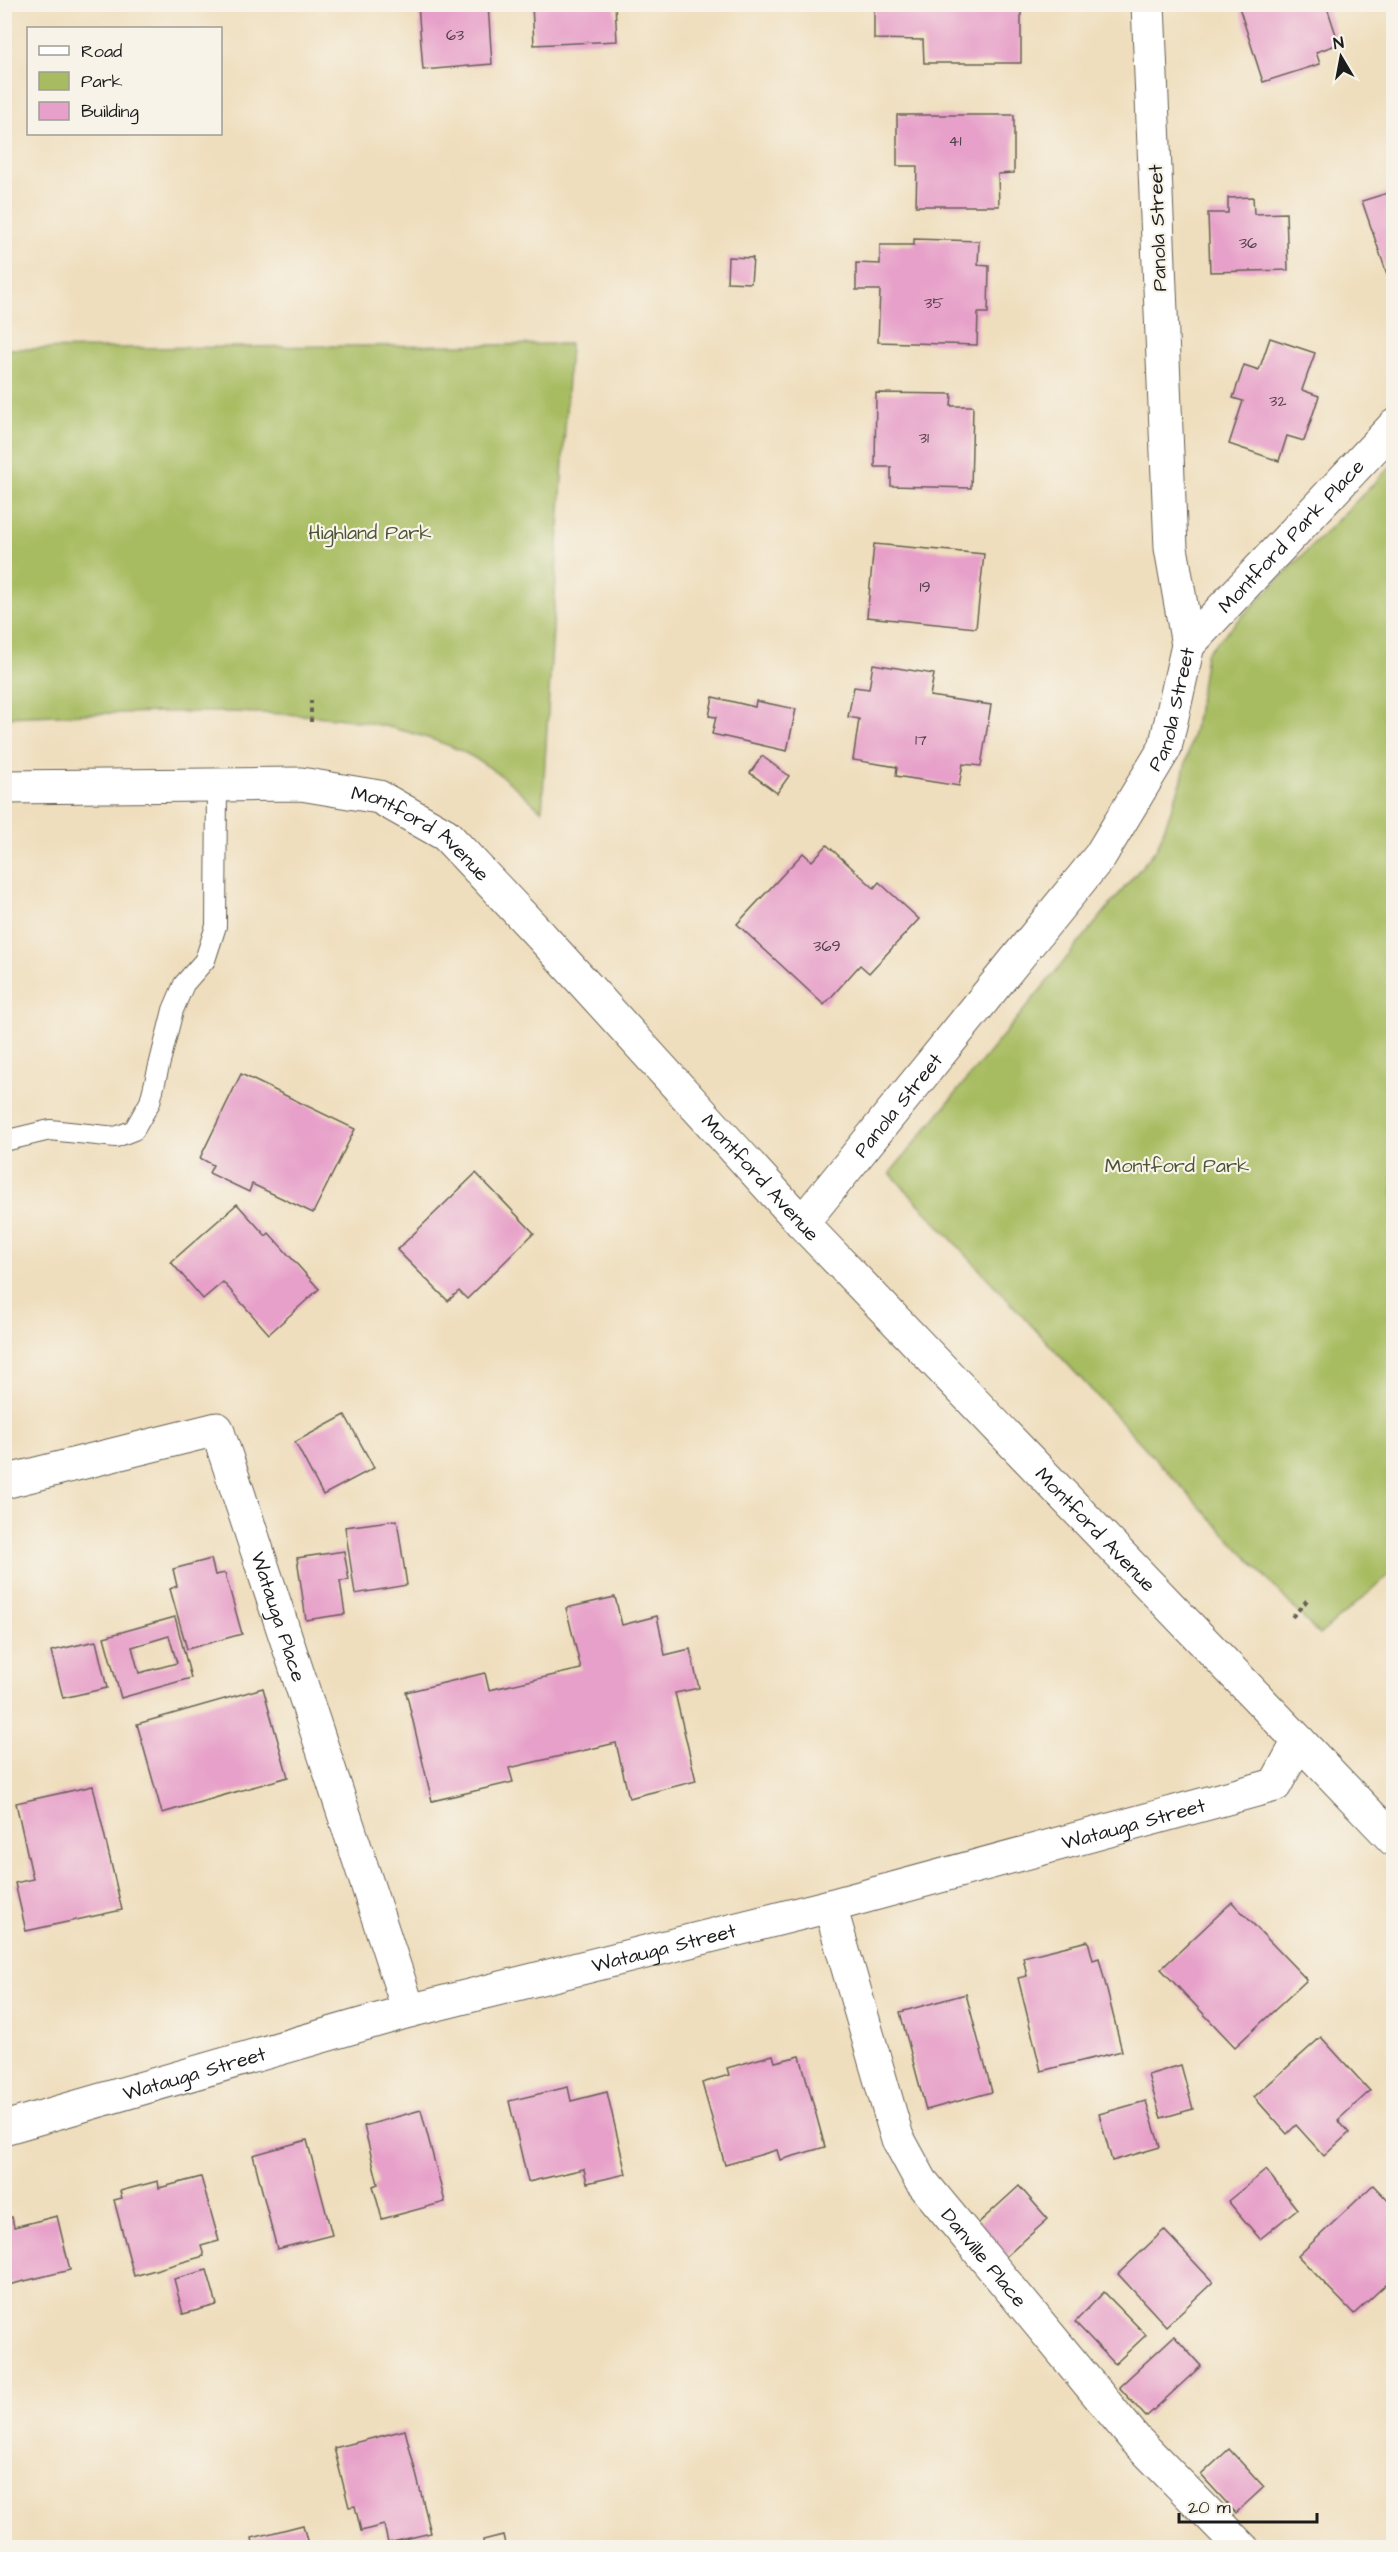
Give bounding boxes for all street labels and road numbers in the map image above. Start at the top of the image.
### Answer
street label: Panola Street [1142,164,1174,292]
street label: Montford Park Place [1212,453,1371,620]
street label: Panola Street [1141,645,1202,777]
street label: Montford Avenue [349,780,496,888]
street label: Panola Street [848,1047,950,1164]
street label: Montford Avenue [694,1108,825,1248]
street label: Montford Avenue [1028,1461,1162,1599]
street label: Watauga Place [243,1548,313,1686]
street label: Watauga Street [1059,1792,1209,1857]
street label: Watauga Street [589,1917,739,1980]
street label: Watauga Street [120,2040,269,2108]
street label: Danville Place [934,2202,1033,2314]

